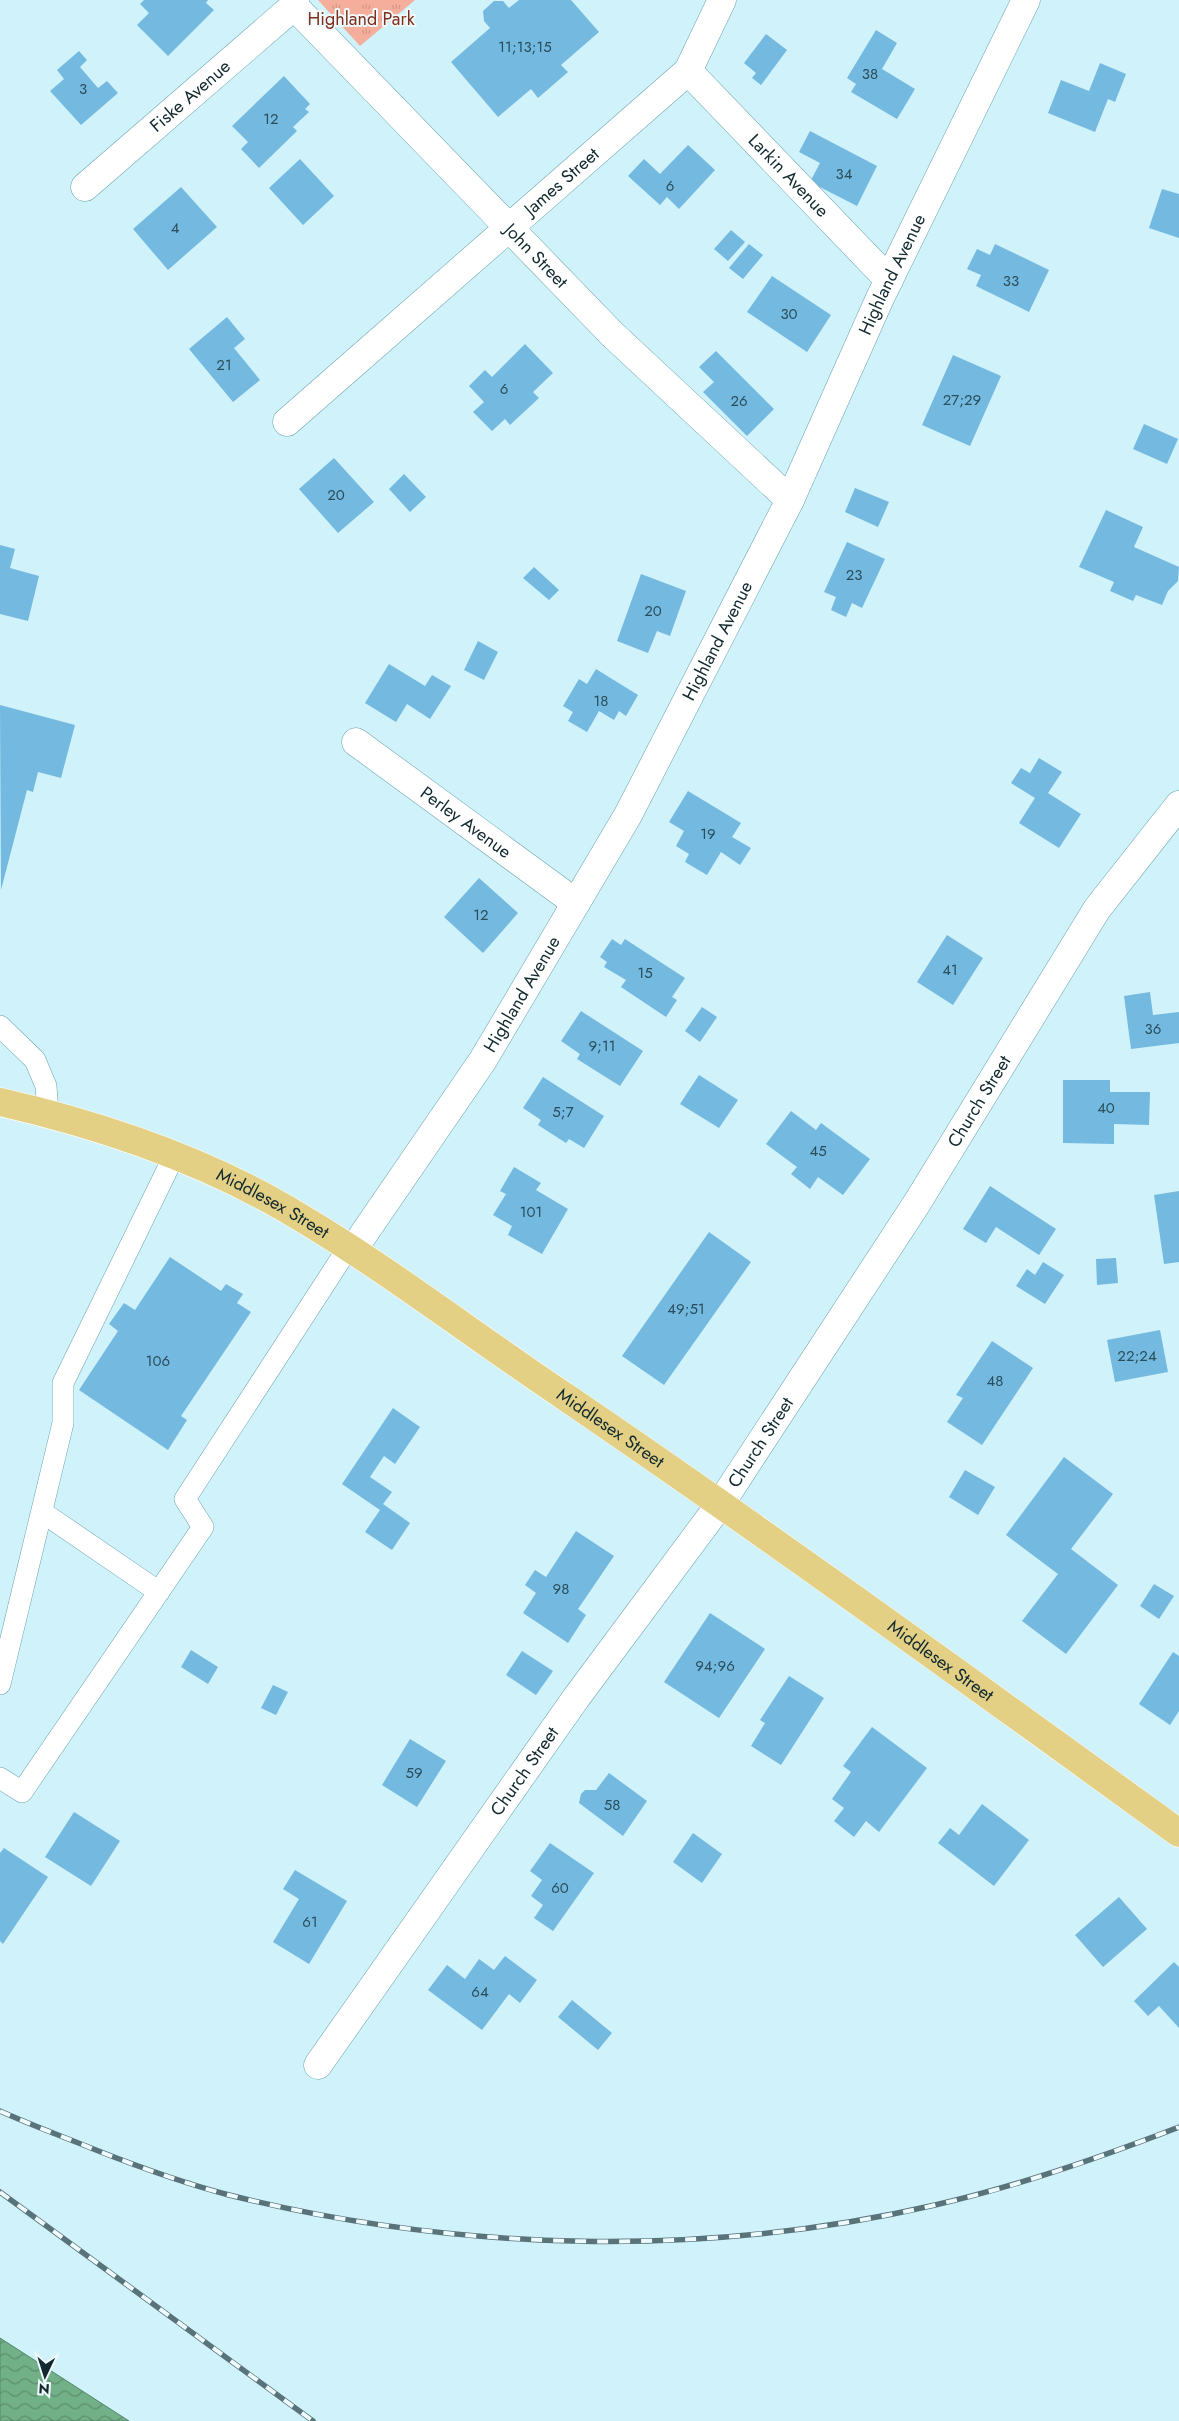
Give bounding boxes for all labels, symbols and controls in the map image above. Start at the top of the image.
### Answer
park label: Highland Park [307,6,415,32]
house number: 11;13;15 [498,36,552,58]
street label: Fiske Avenue [144,54,236,138]
house number: 38 [862,63,878,85]
house number: 3 [79,78,87,100]
house number: 12 [263,108,279,130]
street label: Larkin Avenue [742,128,835,223]
street label: James Street [517,141,605,223]
house number: 34 [836,163,853,185]
house number: 6 [666,175,674,197]
street label: Highland Avenue [852,210,932,339]
street label: John Street [497,216,574,295]
house number: 4 [171,217,180,239]
house number: 33 [1003,270,1019,292]
house number: 30 [780,303,798,325]
house number: 21 [216,354,232,376]
house number: 6 [500,378,508,400]
house number: 27;29 [943,389,981,411]
house number: 26 [730,390,748,412]
house number: 20 [327,484,345,506]
house number: 23 [846,564,862,586]
street label: Highland Avenue [676,577,759,705]
house number: 20 [644,600,662,622]
house number: 18 [594,690,608,712]
street label: Perley Avenue [415,780,517,865]
house number: 19 [700,823,716,845]
house number: 12 [473,904,489,926]
street label: Highland Avenue [477,931,567,1057]
house number: 41 [942,959,958,981]
house number: 15 [637,962,653,984]
house number: 36 [1145,1018,1161,1040]
house number: 9;11 [588,1035,616,1057]
street label: Church Street [941,1050,1018,1152]
house number: 40 [1097,1097,1115,1119]
house number: 5;7 [552,1101,574,1123]
house number: 45 [809,1140,827,1162]
street label: Middlesex Street [212,1162,335,1245]
house number: 101 [520,1201,542,1223]
house number: 49;51 [667,1298,705,1320]
house number: 22;24 [1117,1345,1157,1367]
house number: 106 [146,1350,170,1372]
house number: 48 [987,1370,1003,1392]
street label: Middlesex Street [551,1382,670,1475]
street label: Church Street [721,1391,800,1493]
house number: 98 [553,1578,569,1600]
street label: Middlesex Street [882,1614,1000,1708]
house number: 94;96 [695,1655,735,1677]
street label: Church Street [484,1721,565,1821]
house number: 59 [405,1762,423,1784]
house number: 58 [604,1794,620,1816]
house number: 60 [551,1877,569,1899]
house number: 61 [302,1911,318,1933]
house number: 64 [471,1981,489,2003]
north arrow [20,2351,70,2401]
text: N [38,2379,50,2399]

